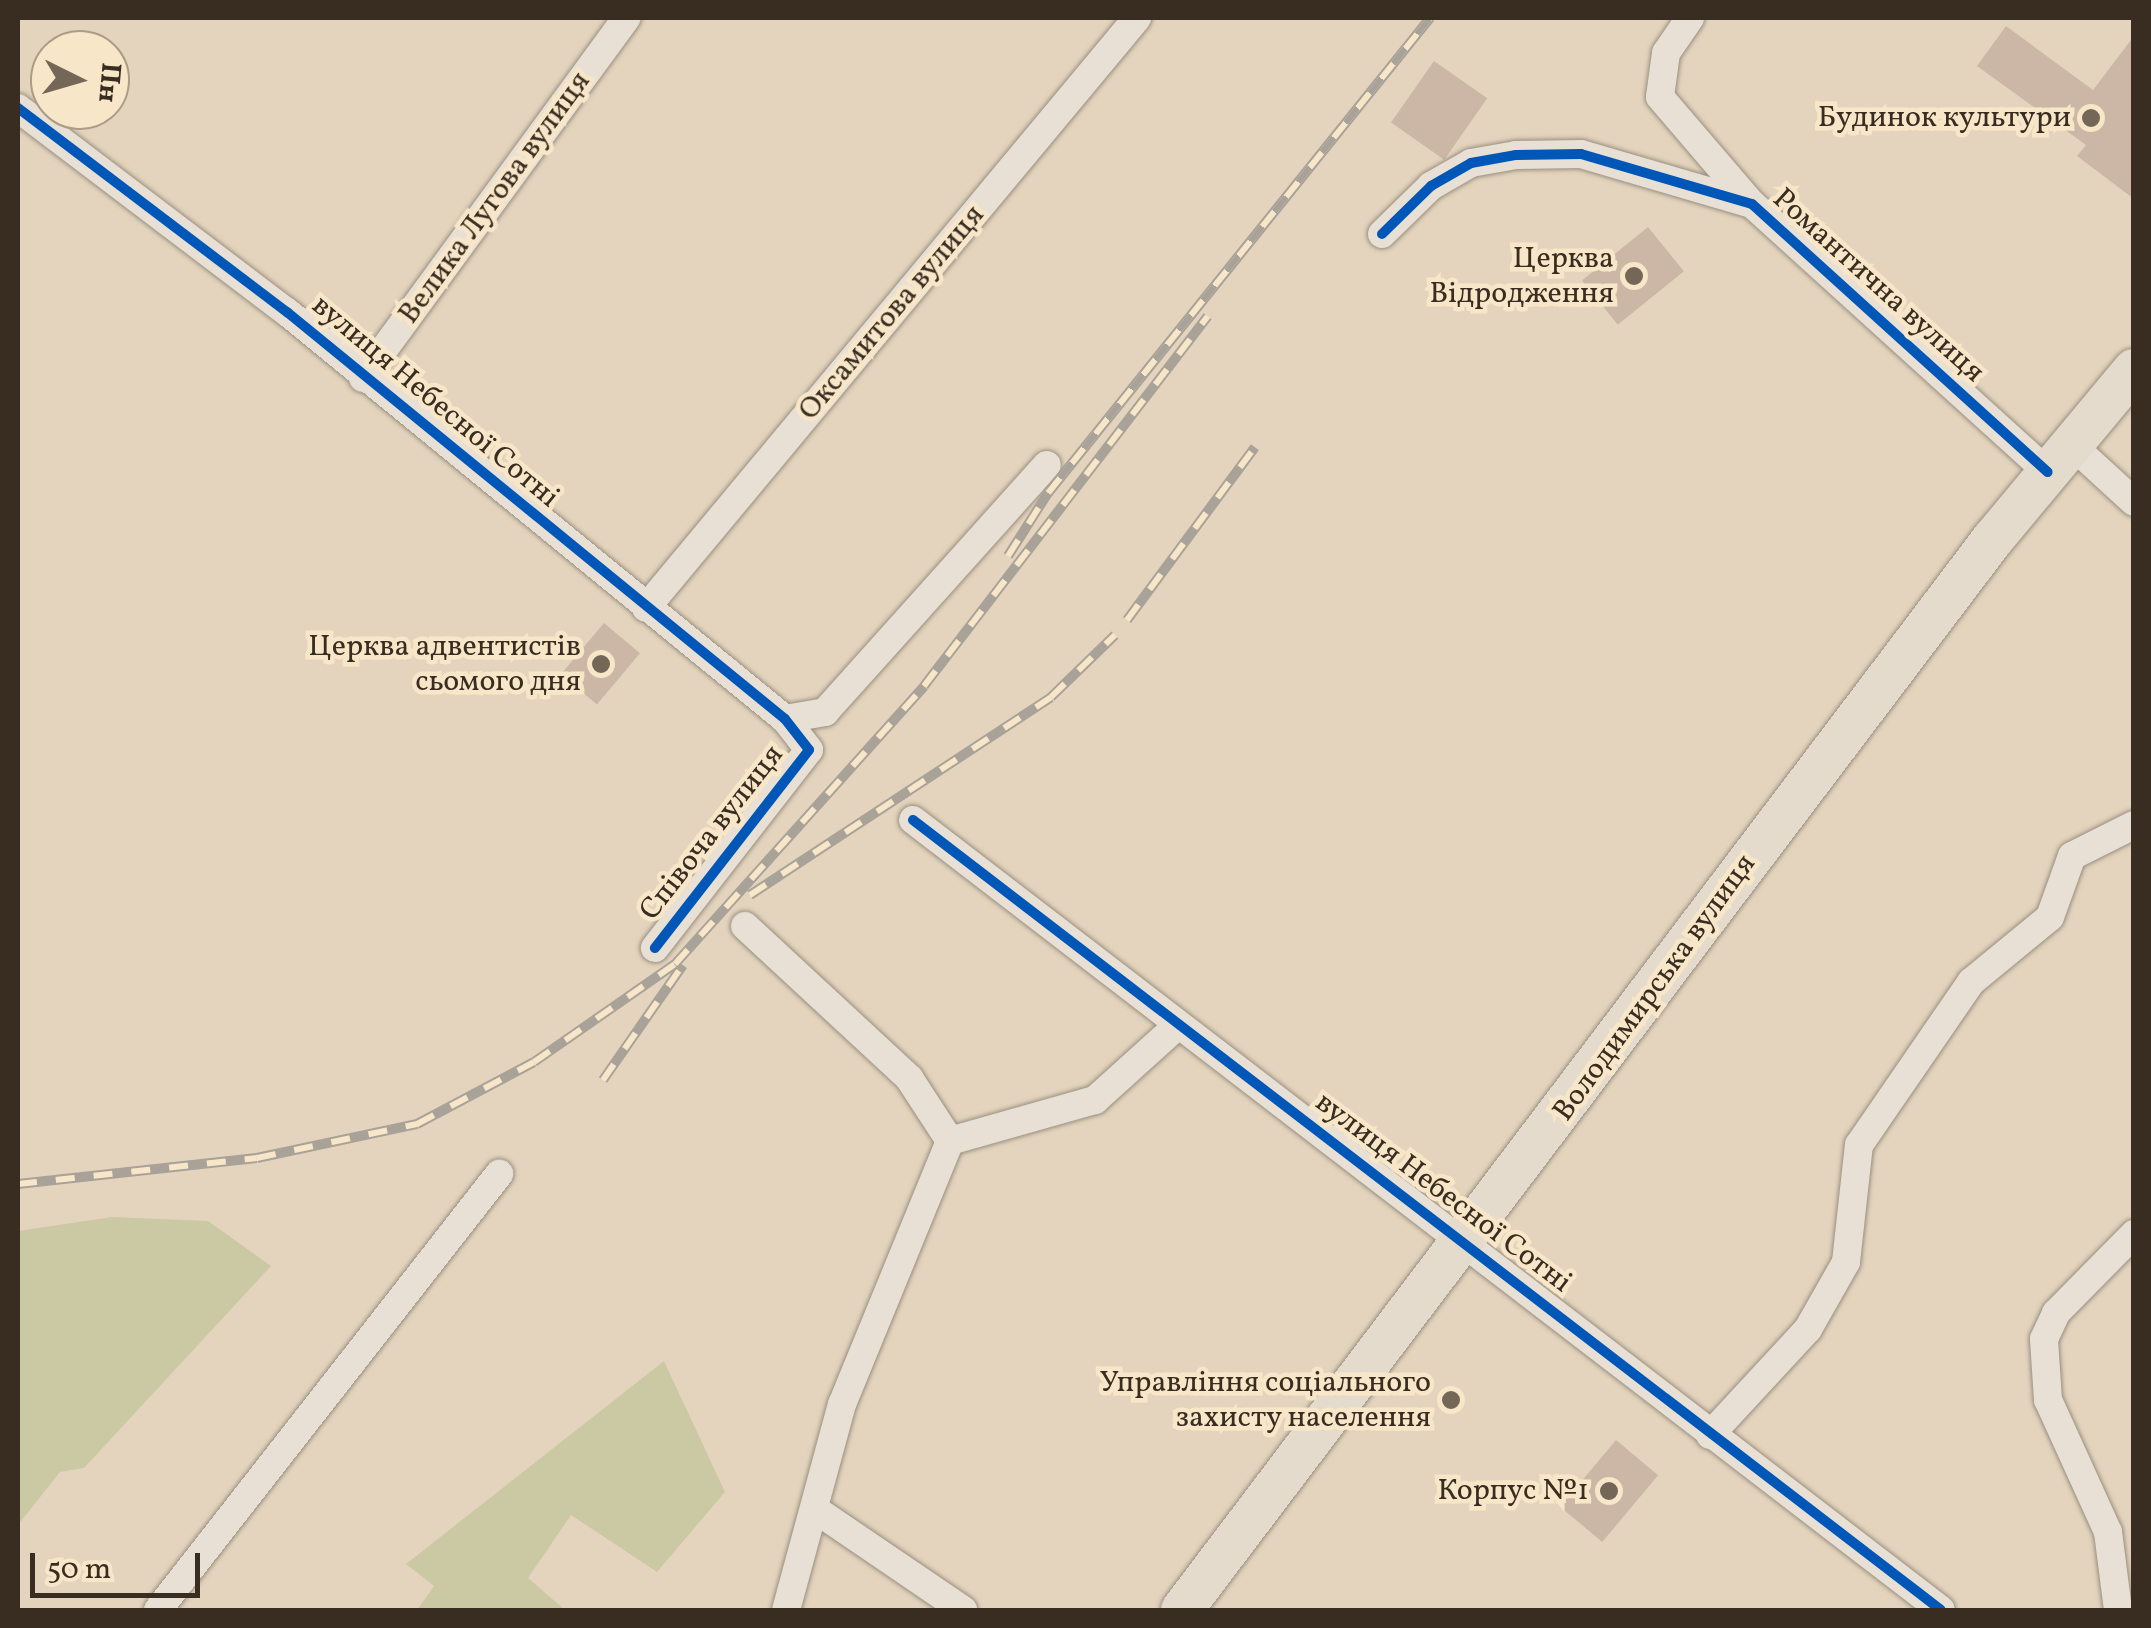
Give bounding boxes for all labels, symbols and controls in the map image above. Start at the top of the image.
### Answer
north arrow [30,30,130,130]
text: Пн [87,61,130,104]
street label: Велика Лугова вулиця [391,65,599,331]
place label: Будинок культури [1818,100,2071,136]
marker: Будинок культури [2080,107,2102,129]
street label: Романтична вулиця [1765,181,1991,391]
street label: Оксамитова вулиця [791,198,993,428]
place label: Церква Відродження [1429,241,1614,312]
marker: Церква Відродження [1623,265,1645,287]
street label: вулиця Небесної Сотні [304,288,566,516]
place label: Церква адвентистів сьомого дня [308,629,581,700]
marker: Церква адвентистів сьомого дня [590,653,612,675]
street label: Співоча вулиця [632,738,792,928]
street label: Володимирська вулиця [1546,847,1764,1129]
street label: вулиця Небесної Сотні [1308,1085,1578,1301]
place label: Управління соціального захисту населення [1099,1365,1431,1436]
marker: Управління соціального захисту населення [1440,1389,1462,1411]
place label: Корпус №1 [1438,1473,1589,1509]
marker: Корпус №1 [1598,1480,1620,1502]
scale bar [35,1533,205,1595]
text: 50 m [47,1549,111,1591]

